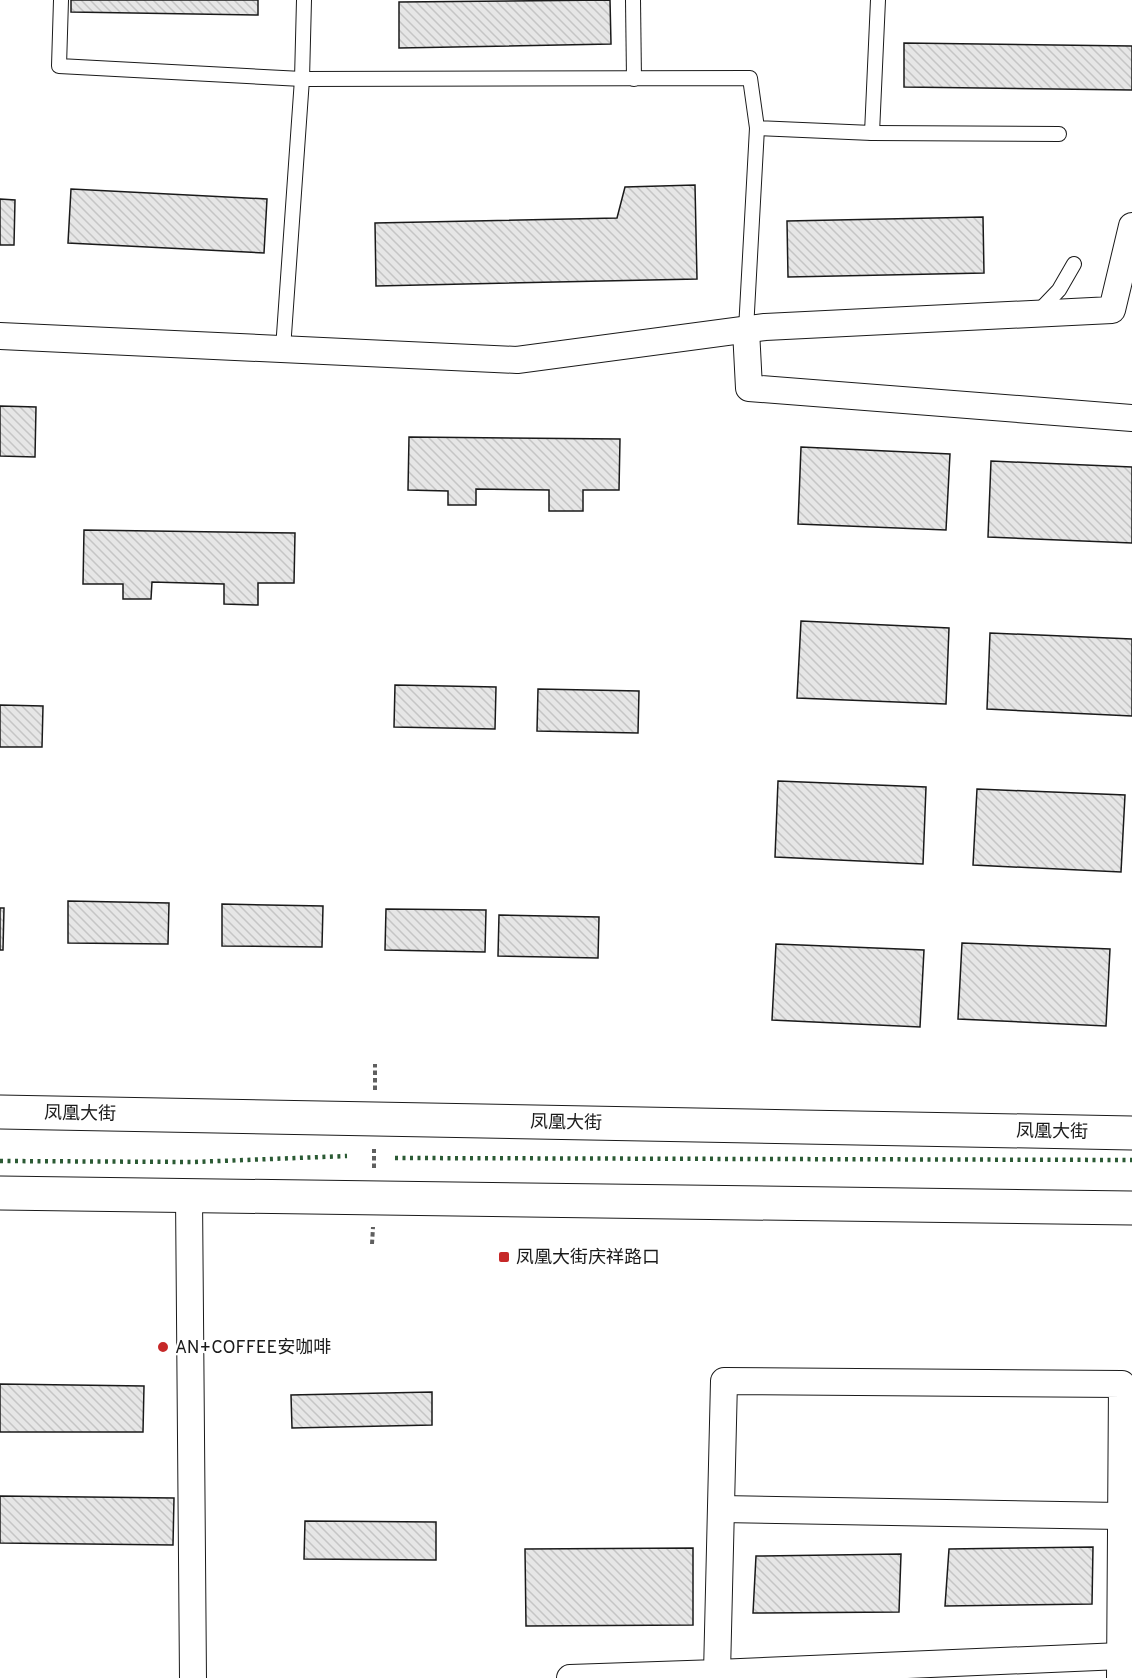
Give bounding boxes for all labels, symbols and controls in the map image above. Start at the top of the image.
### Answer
street label: 凤凰大街 [44,1102,116,1127]
street label: 凤凰大街 [530,1111,602,1136]
street label: 凤凰大街 [1016,1120,1088,1145]
place label: 凤凰大街庆祥路口 [516,1247,660,1270]
marker: 凤凰大街庆祥路口 [497,1250,511,1264]
place label: AN+COFFEE安咖啡 [175,1337,331,1360]
marker: AN+COFFEE安咖啡 [156,1340,170,1354]

